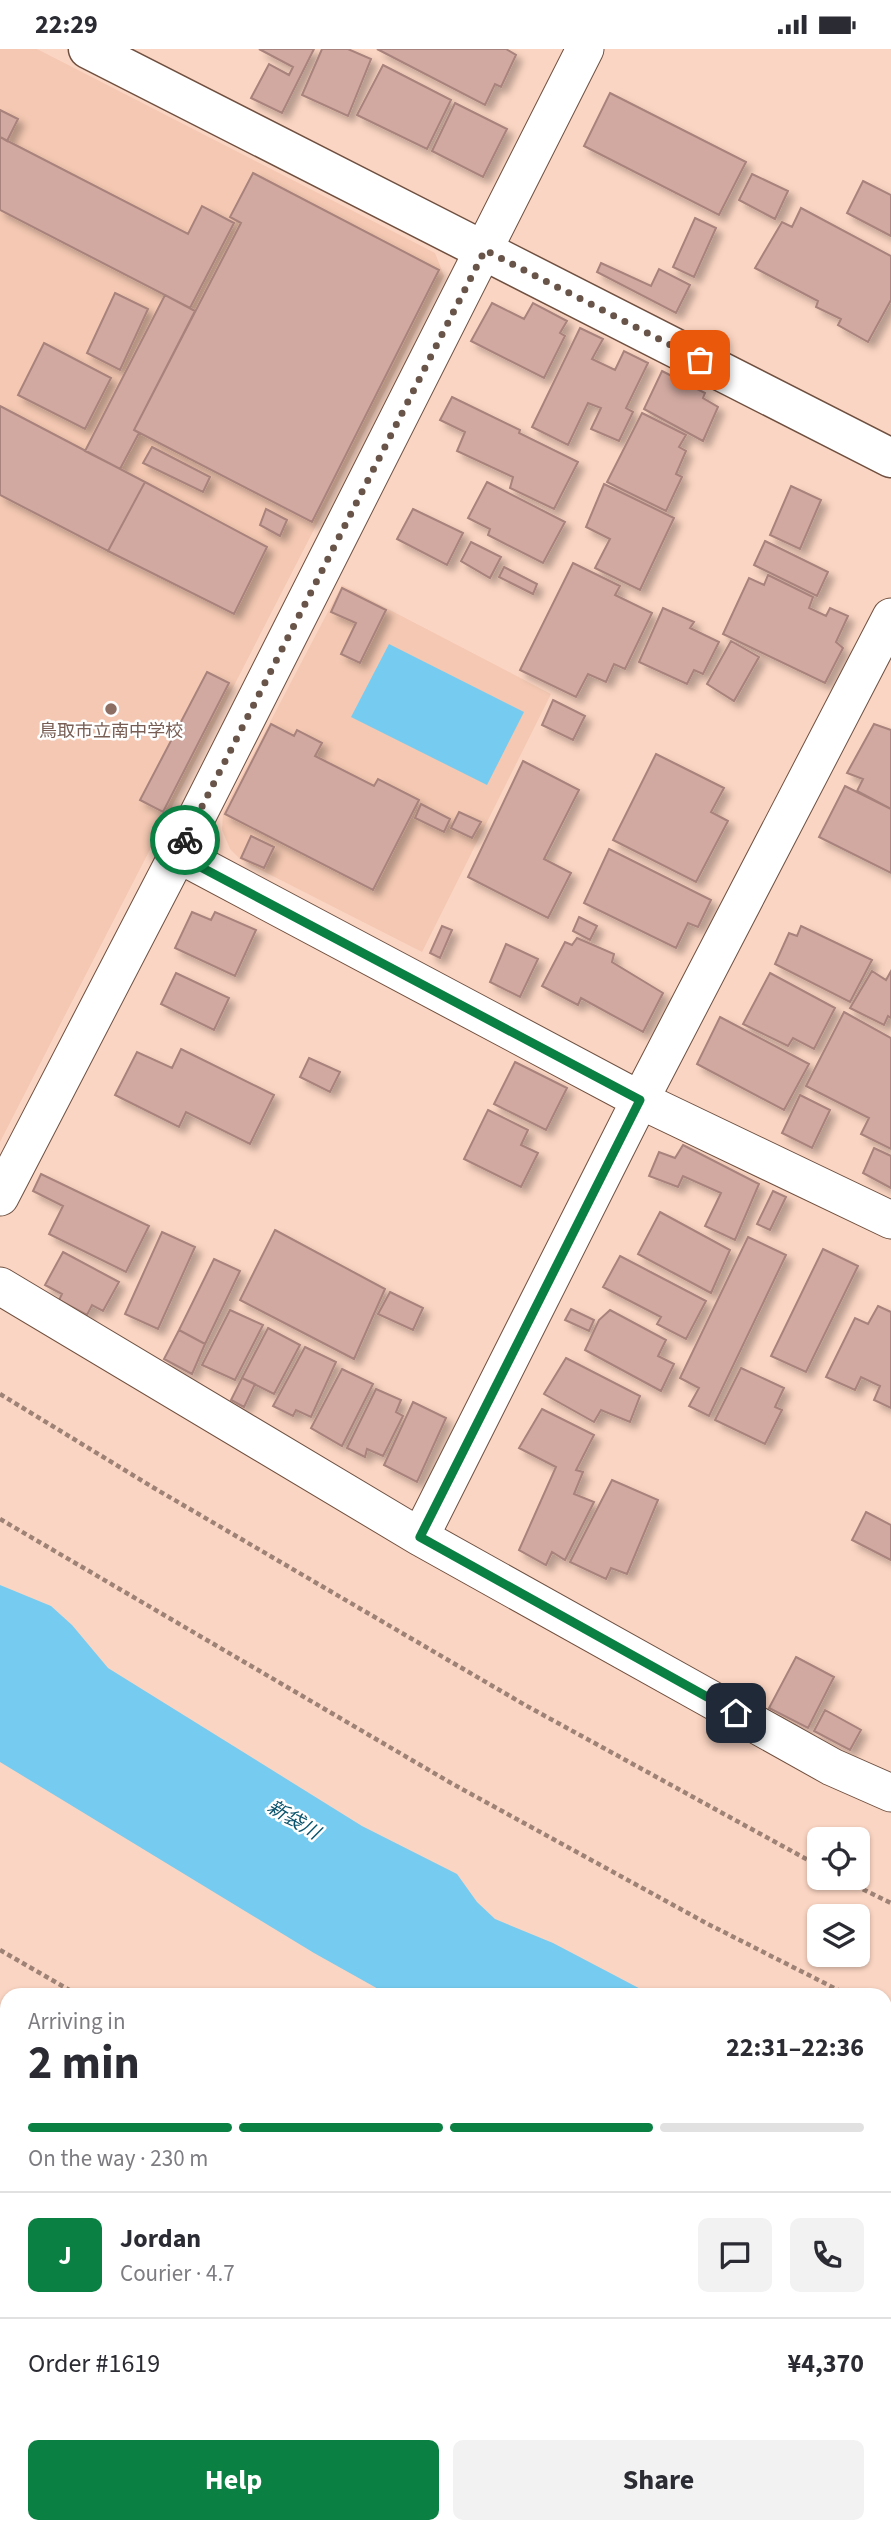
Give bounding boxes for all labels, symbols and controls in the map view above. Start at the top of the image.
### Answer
text: 22:29 [35,6,98,43]
pin [670,330,730,390]
icon: bag [681,341,719,379]
marker: 鳥取市立南中学校 [103,701,119,717]
place label: 鳥取市立南中学校 [39,719,183,744]
courier [150,805,220,875]
icon: bike [166,821,204,859]
pin [706,1683,766,1743]
icon: home [717,1694,755,1732]
water label: 新袋川 [262,1794,326,1848]
map controls [807,1827,870,1967]
button: locate [807,1827,870,1890]
button: layers [807,1904,870,1967]
text: Arriving in [28,2005,126,2038]
text: 22:31–22:36 [726,2029,864,2066]
text: 2 min [28,2031,140,2096]
text: On the way · 230 m [28,2142,208,2175]
button: chat [698,2218,772,2292]
button: phone [790,2218,864,2292]
text: Jordan [120,2220,201,2257]
text: J [58,2237,72,2274]
text: Courier · 4.7 [120,2257,235,2290]
text: Order #1619 [28,2345,160,2382]
text: ¥4,370 [788,2345,864,2382]
button: Help [28,2440,439,2520]
button: Share [453,2440,864,2520]

